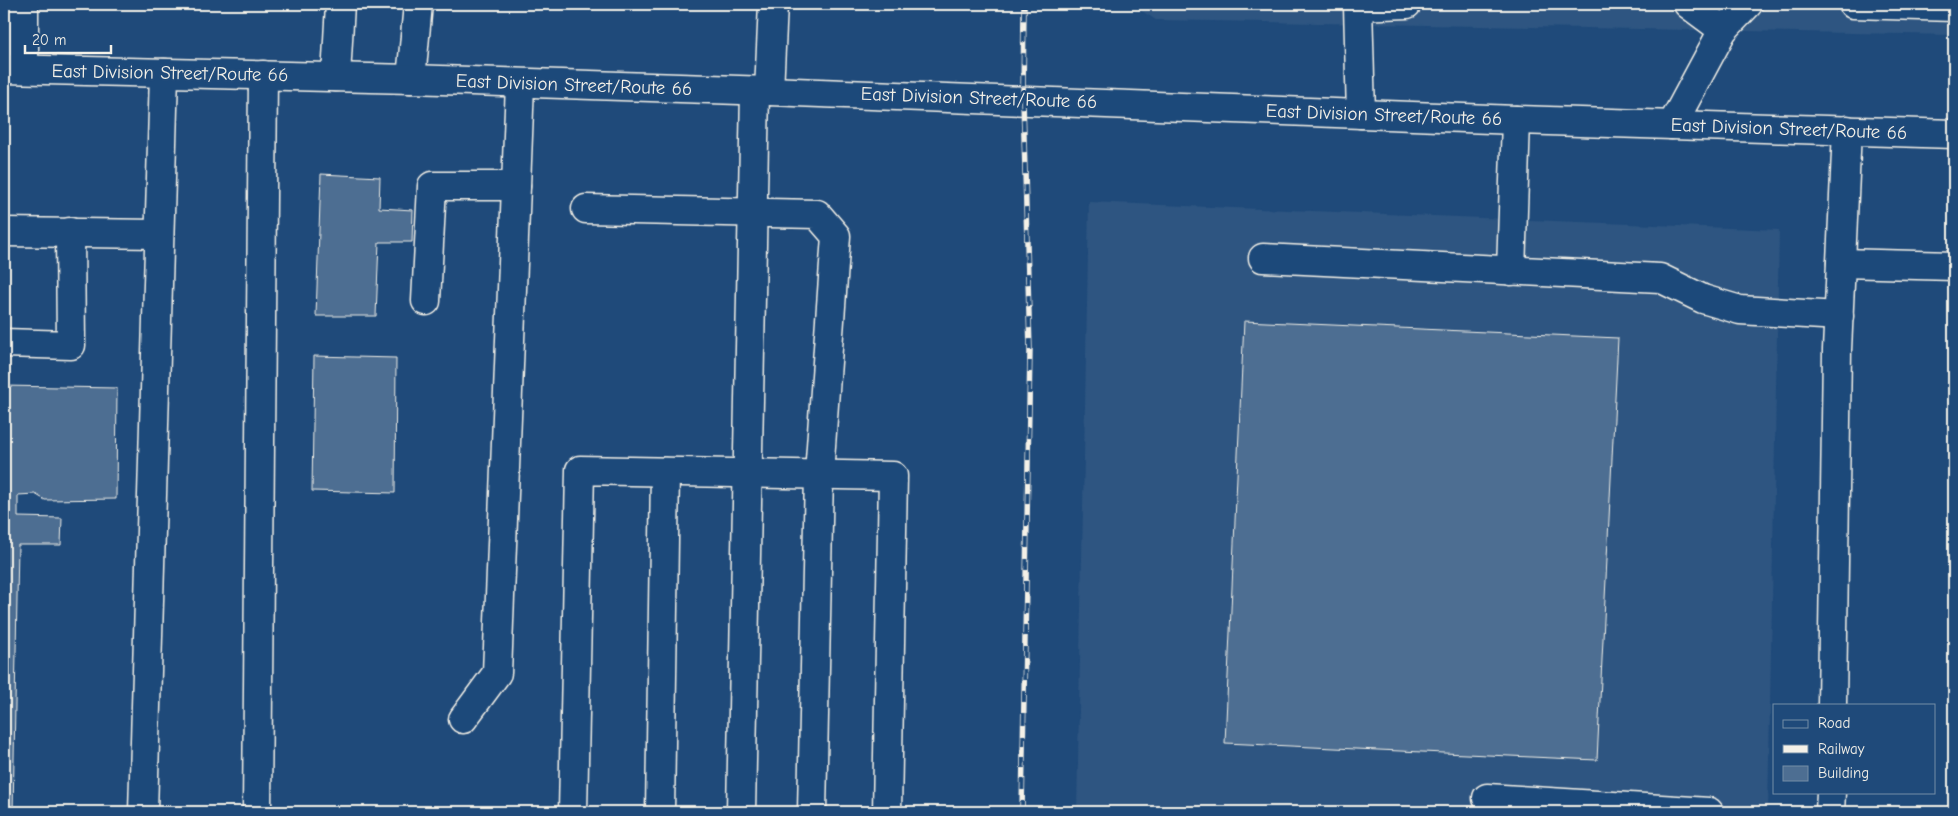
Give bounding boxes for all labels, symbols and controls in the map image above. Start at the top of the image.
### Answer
scale bar [25,22,111,54]
text: 20 m [32,31,66,49]
street label: East Division Street/Route 66 [51,60,289,86]
street label: East Division Street/Route 66 [455,70,693,100]
street label: East Division Street/Route 66 [860,83,1098,113]
street label: East Division Street/Route 66 [1265,100,1503,130]
street label: East Division Street/Route 66 [1670,114,1908,144]
legend [1773,704,1936,794]
text: Road [1818,714,1850,732]
text: Railway [1818,740,1865,758]
text: Building [1818,764,1869,782]

